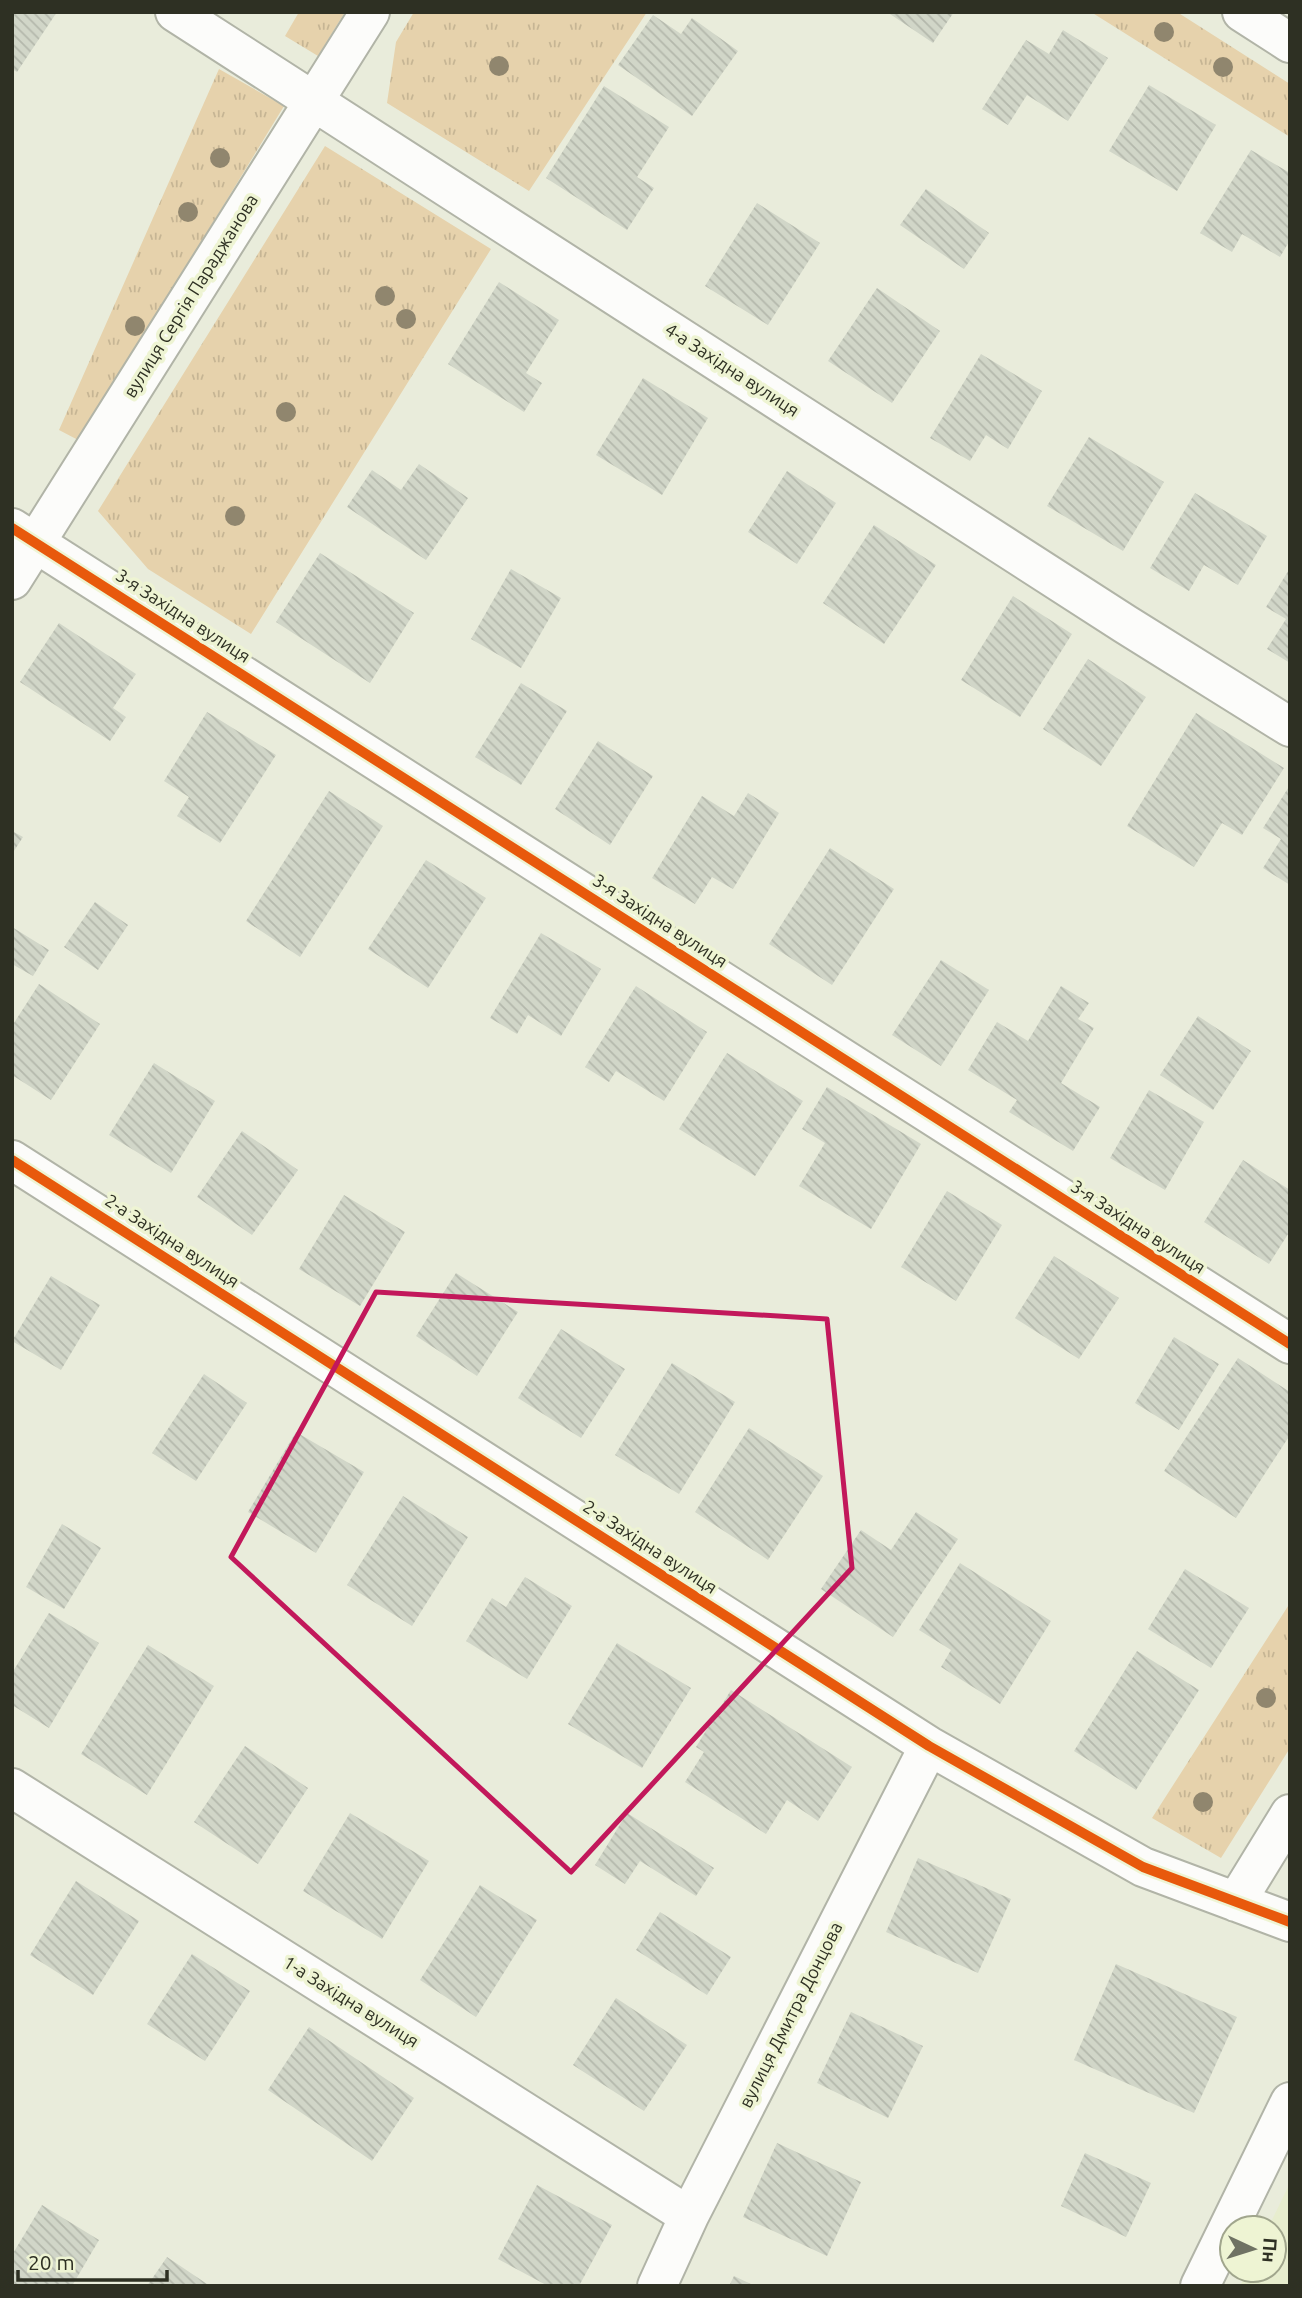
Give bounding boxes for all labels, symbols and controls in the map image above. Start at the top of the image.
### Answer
street label: вулиця Сергія Параджанова [119,190,261,401]
street label: 4-а Західна вулиця [662,318,803,420]
street label: 3-я Західна вулиця [113,564,254,666]
street label: 3-я Західна вулиця [590,869,731,971]
street label: 3-я Західна вулиця [1068,1175,1209,1277]
street label: 2-а Західна вулиця [102,1189,243,1291]
street label: 2-а Західна вулиця [580,1495,721,1597]
street label: вулиця Дмитра Донцова [735,1918,846,2111]
street label: 1-а Західна вулиця [280,1951,423,2051]
north arrow [1218,2214,1288,2284]
text: Пн [1258,2237,1282,2263]
scale bar [18,2238,166,2282]
text: 20 m [28,2250,75,2274]

